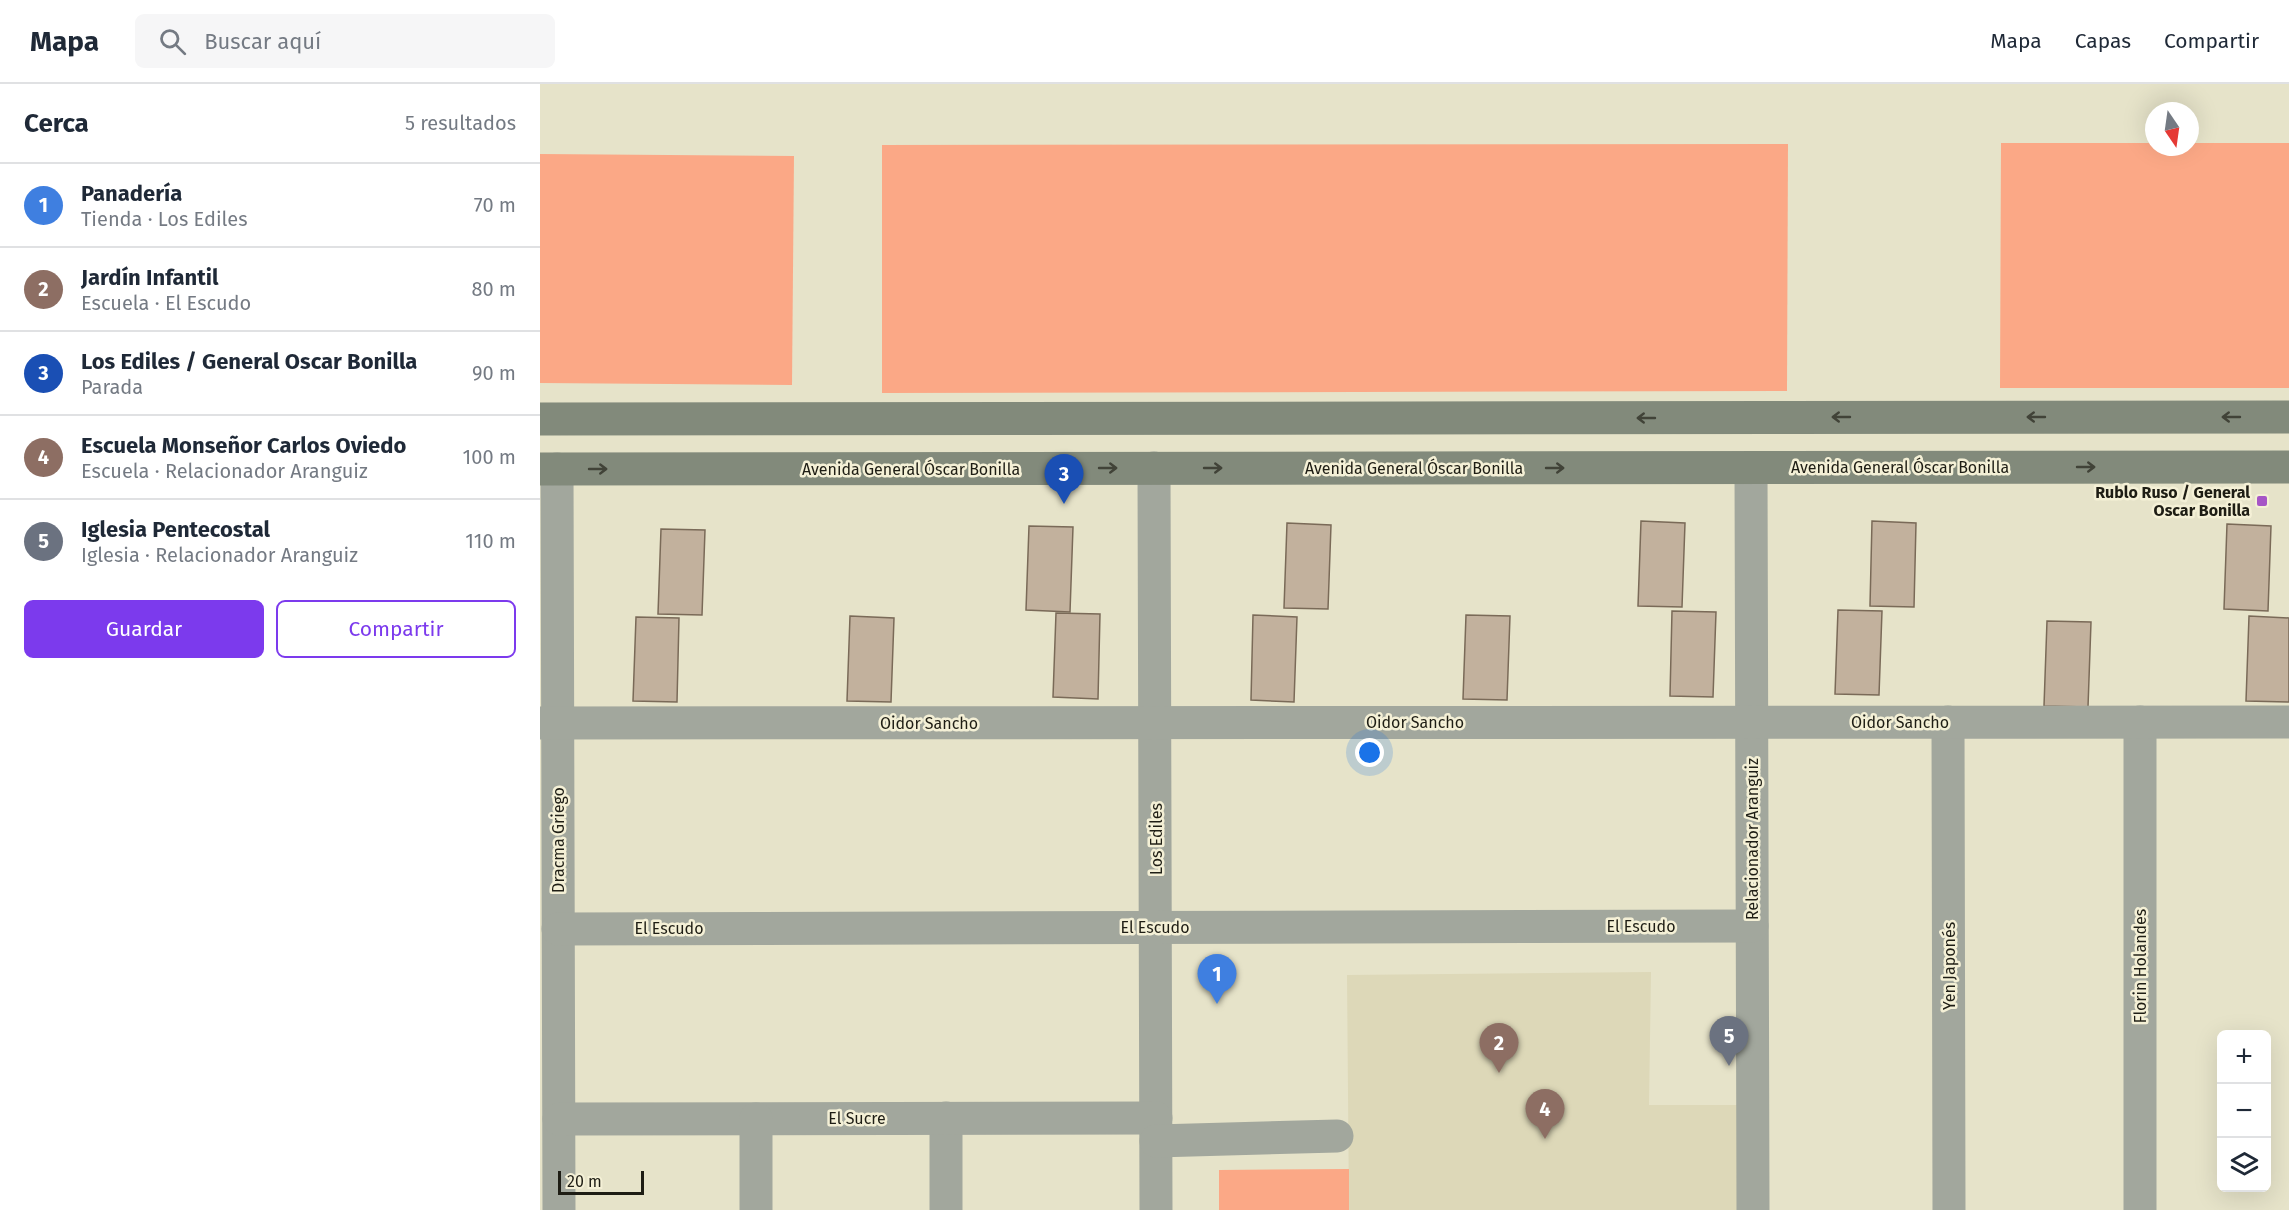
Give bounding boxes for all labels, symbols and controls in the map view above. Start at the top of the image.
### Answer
search box [135,14,555,68]
text: Mapa [30,25,99,58]
icon: search [156,25,189,58]
text: Buscar aquí [204,28,321,55]
text: Mapa [1990,28,2042,54]
text: Capas [2075,28,2131,54]
text: Compartir [2164,28,2259,54]
north arrow [2145,102,2199,156]
text: Cerca [24,108,89,139]
text: 5 resultados [405,111,516,135]
text: Panadería [81,180,182,207]
text: 1 [39,193,48,217]
text: 70 m [474,193,516,217]
text: Tienda · Los Ediles [81,207,248,231]
text: Jardín Infantil [81,264,218,291]
text: 2 [38,277,49,301]
text: 80 m [471,277,516,301]
text: Escuela · El Escudo [81,291,251,315]
text: Los Ediles / General Oscar Bonilla [81,348,417,375]
text: 3 [38,361,49,385]
text: 90 m [472,361,516,385]
text: Parada [81,375,143,399]
one-way arrow [1831,411,1851,423]
one-way arrow [2026,411,2046,423]
one-way arrow [2221,411,2241,423]
one-way arrow [1636,412,1656,424]
text: Escuela Monseñor Carlos Oviedo [81,432,406,459]
text: 4 [38,445,49,469]
text: 100 m [463,445,516,469]
pin: 3 [1044,454,1084,504]
street label: Avenida General Óscar Bonilla [1791,457,2009,477]
street label: Avenida General Óscar Bonilla [1305,458,1523,478]
text: Escuela · Relacionador Aranguiz [81,459,368,483]
street label: Avenida General Óscar Bonilla [802,459,1020,479]
one-way arrow [2075,461,2095,473]
one-way arrow [1098,462,1118,474]
one-way arrow [1202,462,1222,474]
one-way arrow [1544,462,1564,474]
one-way arrow [588,463,608,475]
place label: Rublo Ruso / General Oscar Bonilla [2095,483,2250,520]
marker: Rublo Ruso / General Oscar Bonilla [2255,494,2269,508]
text: Iglesia Pentecostal [81,516,270,543]
text: 5 [38,529,49,553]
text: 110 m [465,529,516,553]
text: Iglesia · Relacionador Aranguiz [81,543,358,567]
button: Guardar [24,600,264,658]
button: Compartir [276,600,516,658]
street label: Oidor Sancho [1366,713,1464,732]
street label: Oidor Sancho [1851,713,1949,732]
street label: Oidor Sancho [880,714,978,733]
your location [1355,738,1384,767]
street label: Relacionador Aranguiz [1743,758,1762,920]
street label: Dracma Griego [549,787,568,893]
street label: Los Ediles [1147,803,1166,875]
street label: Florin Holandes [2131,909,2150,1023]
street label: El Escudo [1606,917,1676,936]
street label: El Escudo [1120,918,1190,937]
street label: El Escudo [634,919,704,938]
street label: Yen Japonés [1940,922,1959,1010]
pin: 1 [1198,954,1236,1004]
pin: 5 [1710,1016,1748,1066]
pin: 2 [1480,1024,1518,1073]
map controls [2217,1030,2271,1192]
button: + [2217,1030,2271,1084]
button: − [2217,1084,2271,1138]
pin: 4 [1526,1090,1564,1139]
street label: El Sucre [828,1109,886,1128]
button: layers [2217,1138,2271,1192]
scale bar [558,1168,644,1196]
text: 20 m [567,1172,602,1191]

